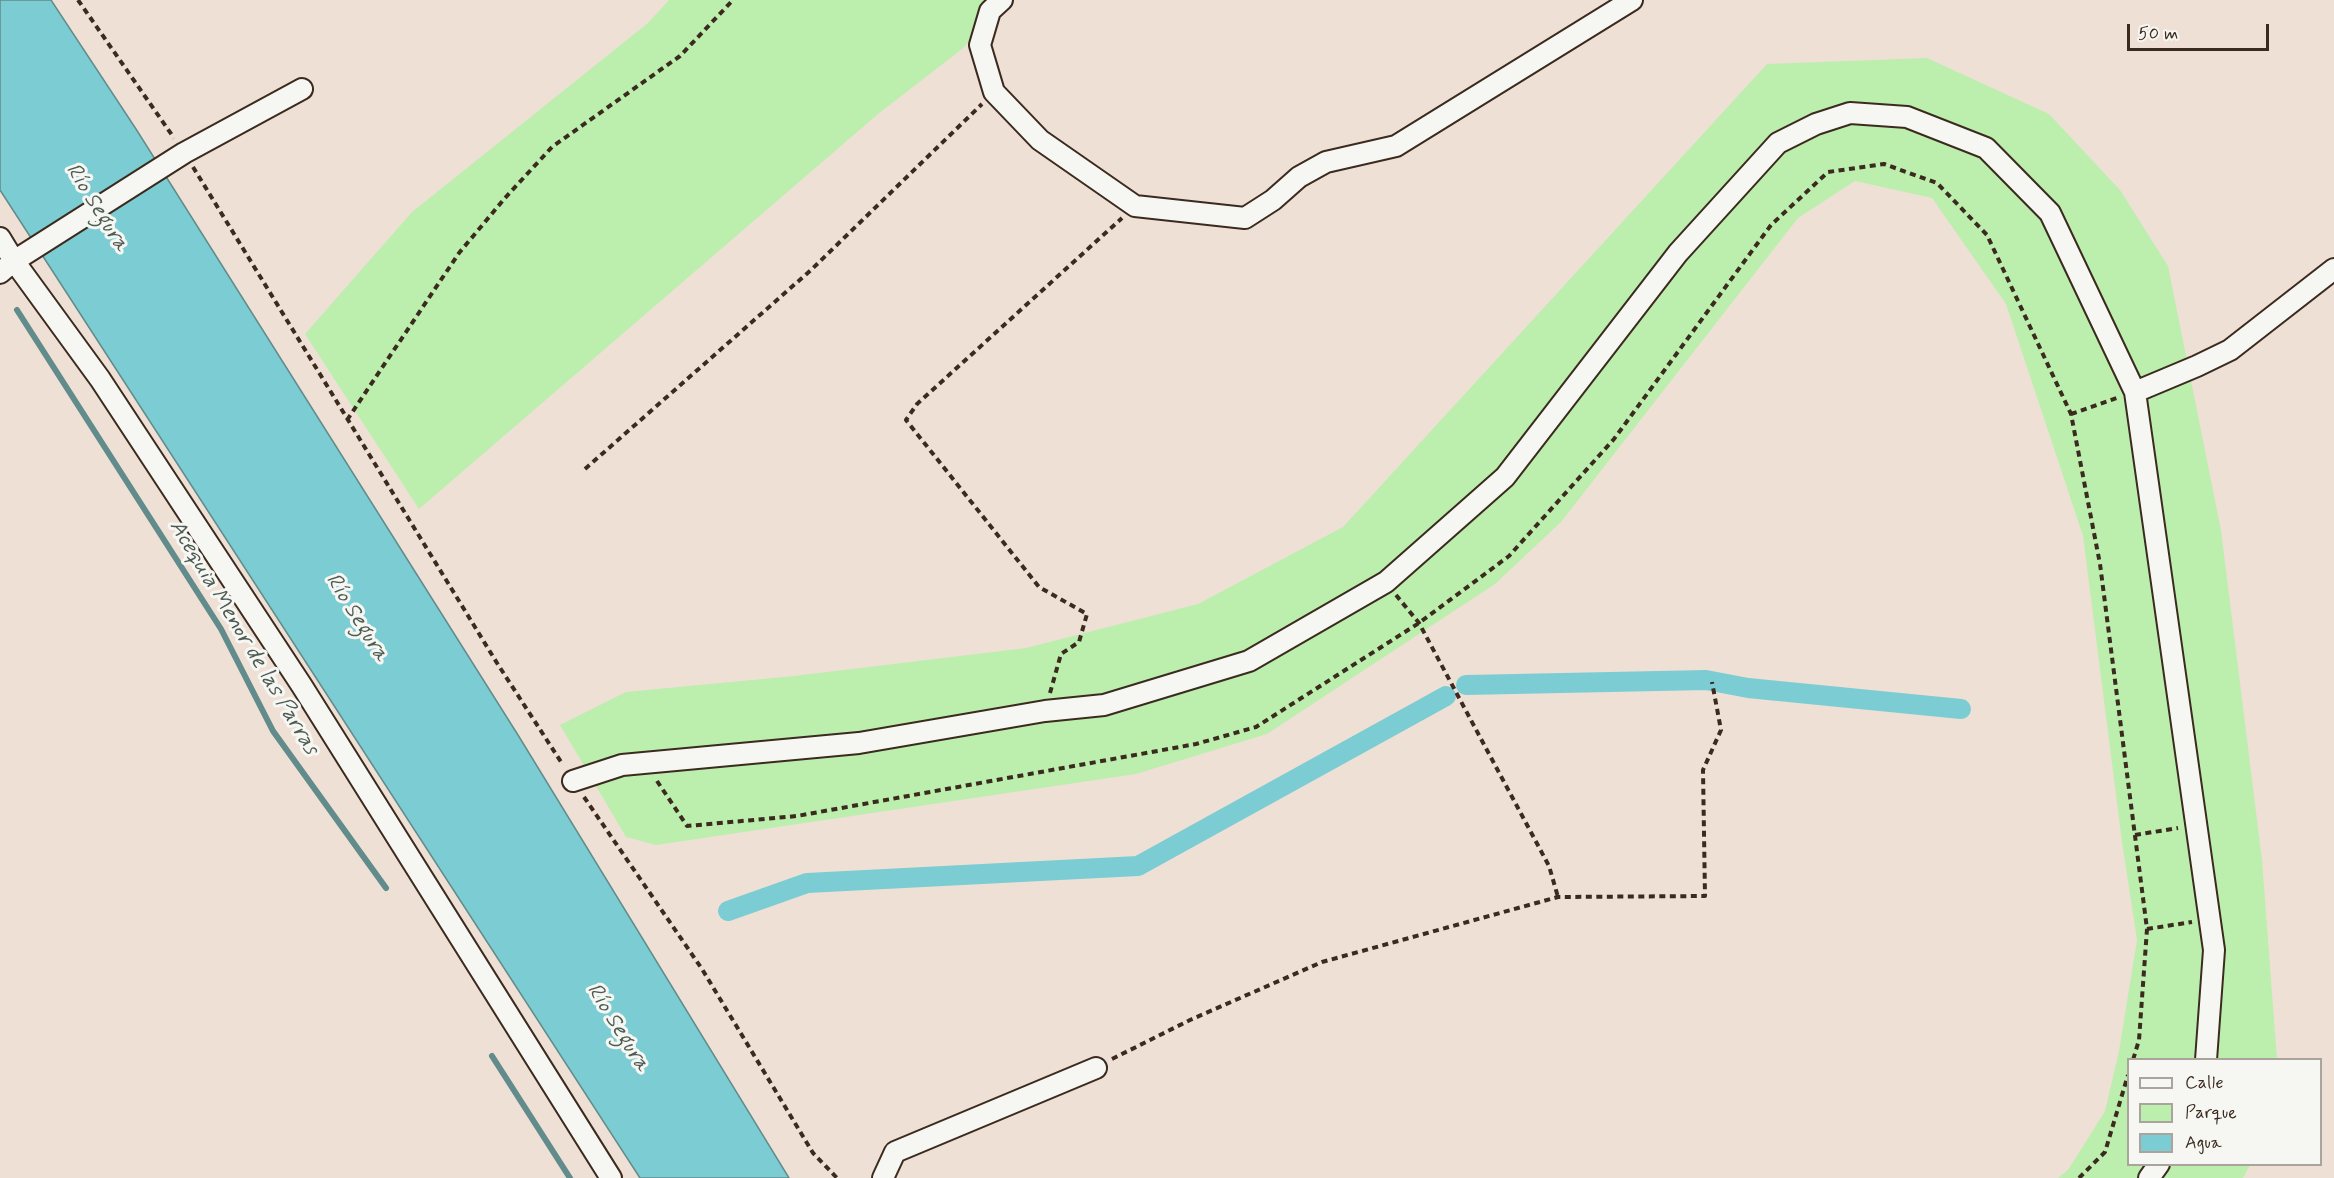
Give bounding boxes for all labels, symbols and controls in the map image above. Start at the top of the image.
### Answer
scale bar [2130,12,2272,50]
text: 50 m [2138,22,2178,46]
water label: Río Segura [59,159,133,257]
water label: Acequia Menor de las Parras [162,516,324,760]
water label: Río Segura [319,569,393,667]
water label: Río Segura [580,979,654,1077]
legend [2127,1058,2322,1166]
text: Calle [2185,1071,2224,1095]
text: Parque [2185,1101,2237,1125]
text: Agua [2185,1131,2222,1155]

